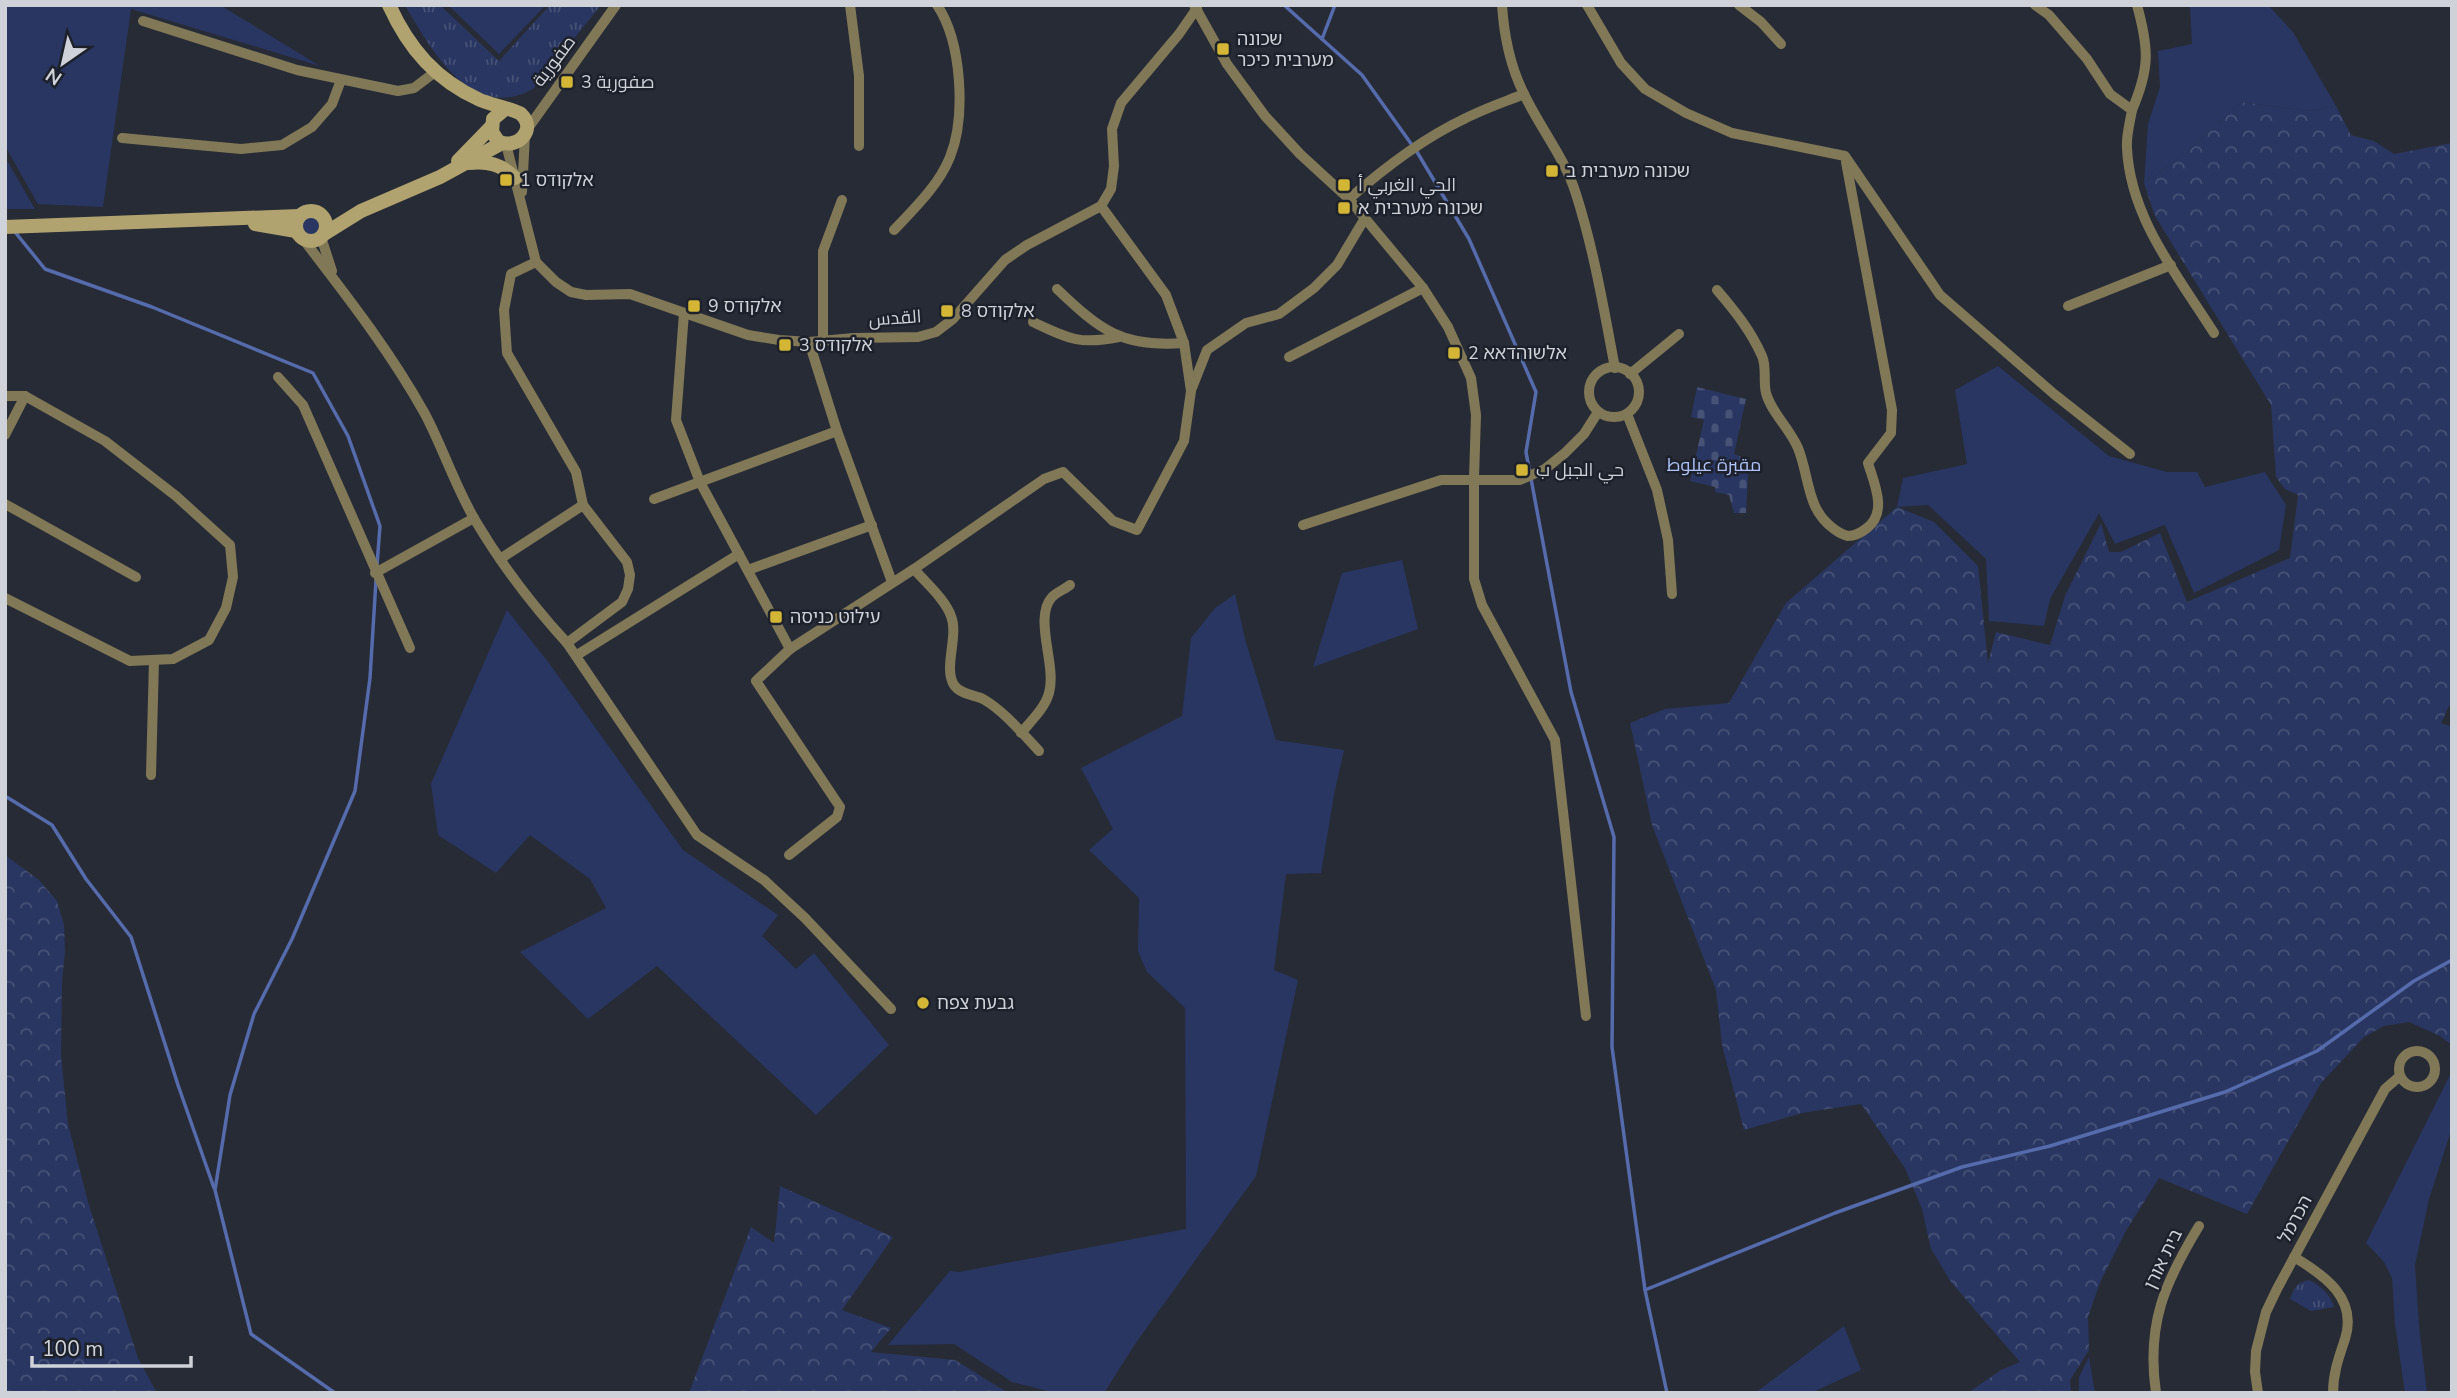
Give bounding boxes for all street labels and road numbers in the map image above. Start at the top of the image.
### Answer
street label: صفورية [527,31,581,91]
street label: القدس [868,304,922,332]
street label: הכרמל [2272,1191,2318,1247]
street label: בית אורן [2138,1225,2188,1293]

